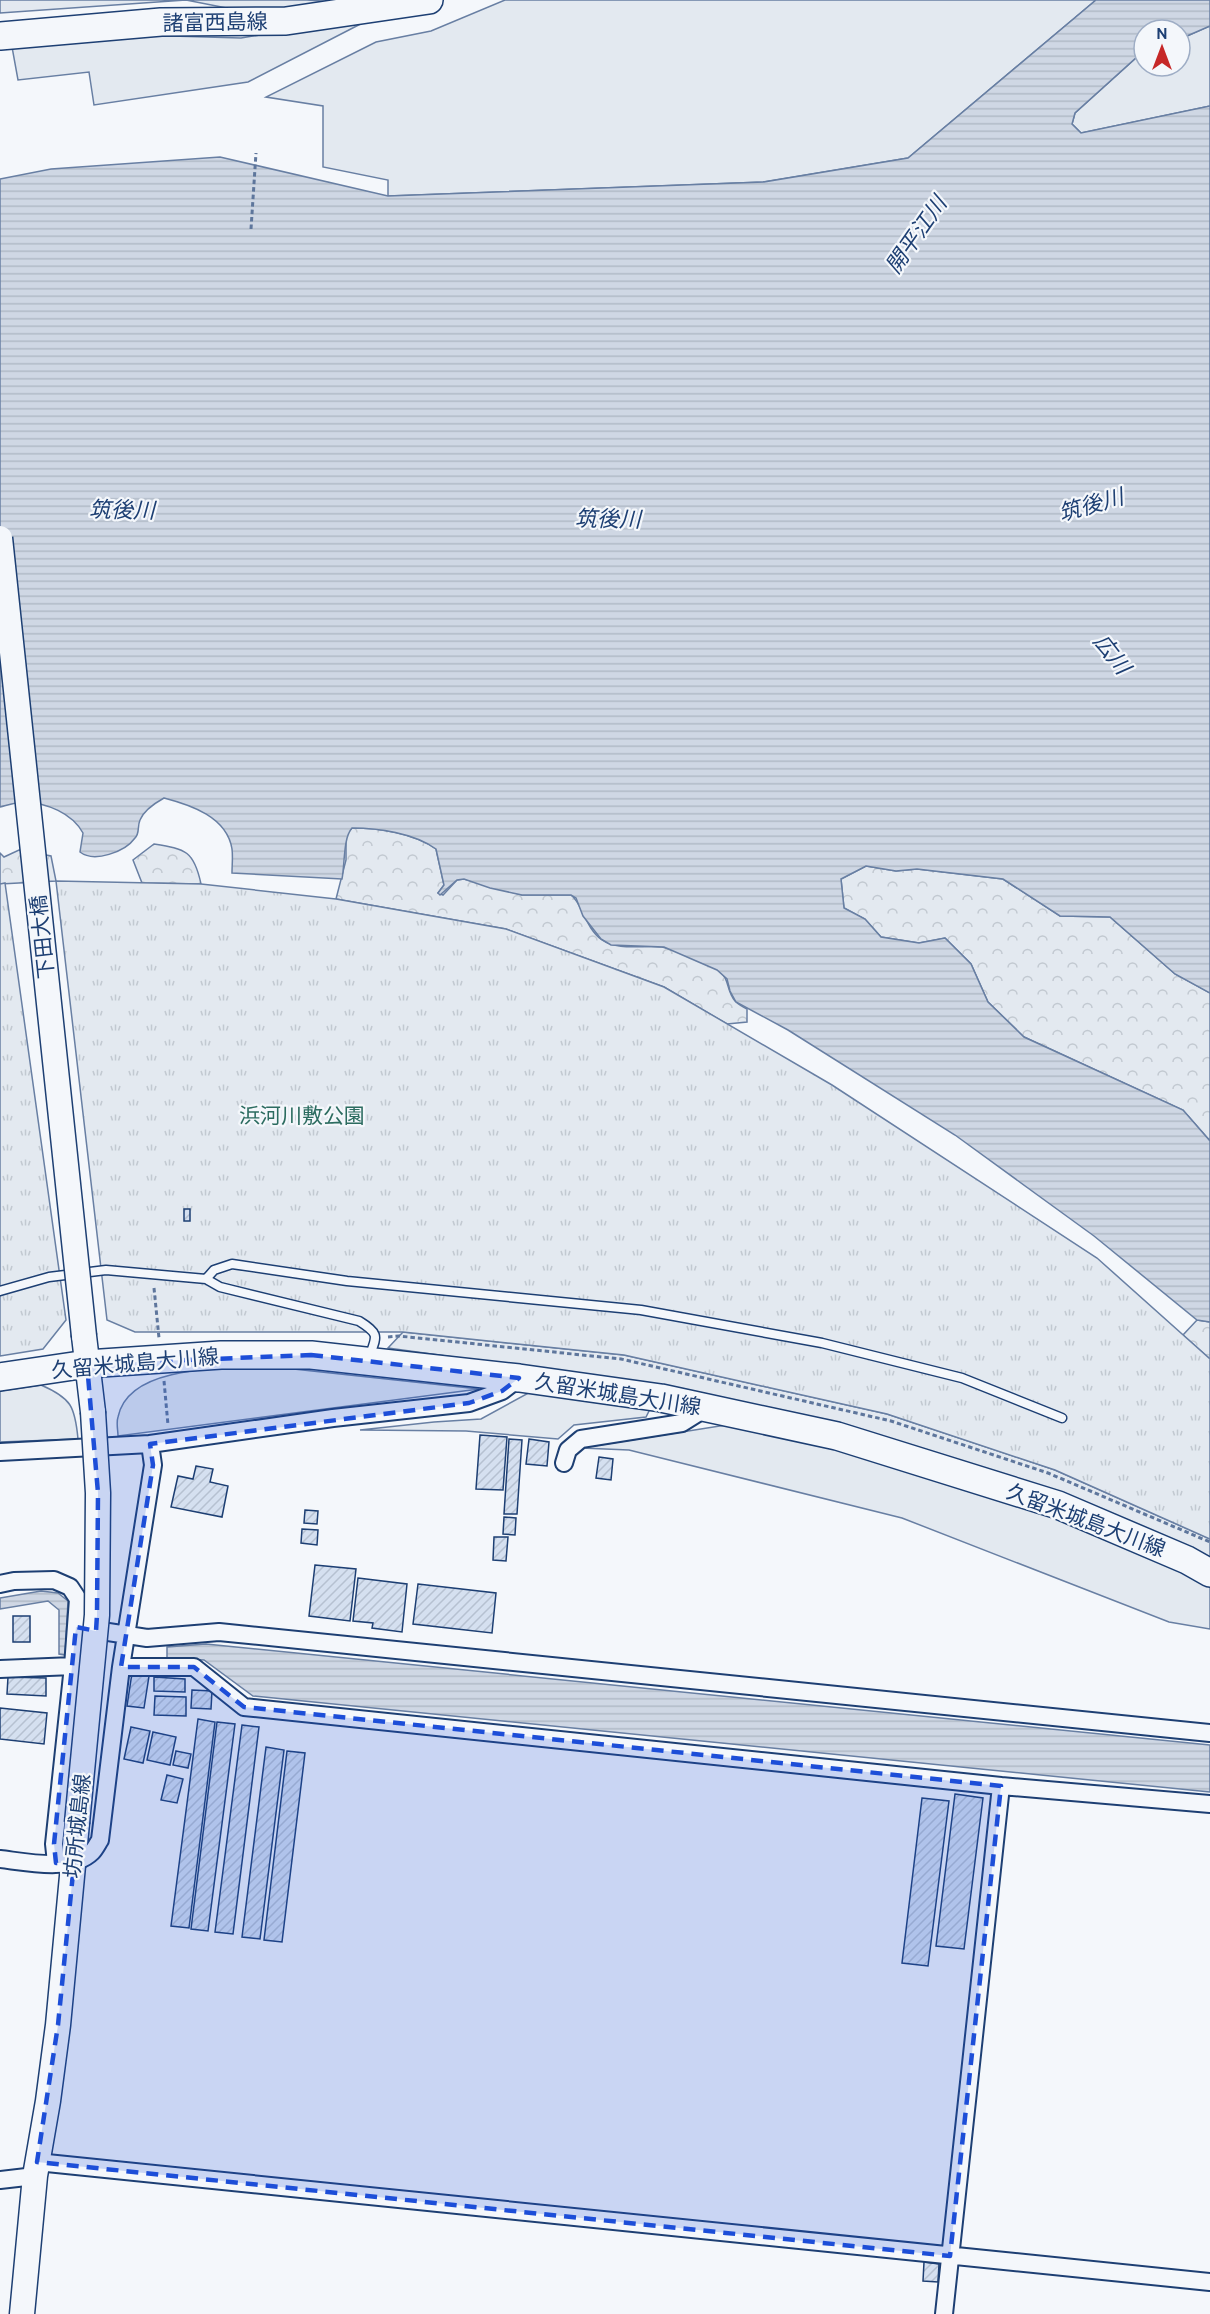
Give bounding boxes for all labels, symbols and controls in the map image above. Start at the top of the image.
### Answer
street label: 諸富西島線 [162,9,268,35]
north arrow [1132,18,1192,78]
text: N [1156,24,1168,43]
water label: 開平江川 [880,190,953,279]
water label: 筑後川 [1056,482,1128,527]
water label: 筑後川 [89,496,157,524]
water label: 筑後川 [575,505,643,533]
water label: 広川 [1088,628,1137,681]
street label: 下田大橋 [25,894,59,980]
park label: 浜河川敷公園 [239,1103,365,1128]
street label: 久留米城島大川線 [50,1343,220,1383]
street label: 久留米城島大川線 [533,1369,703,1419]
street label: 久留米城島大川線 [1003,1478,1169,1562]
street label: 坊所城島線 [59,1772,95,1880]

